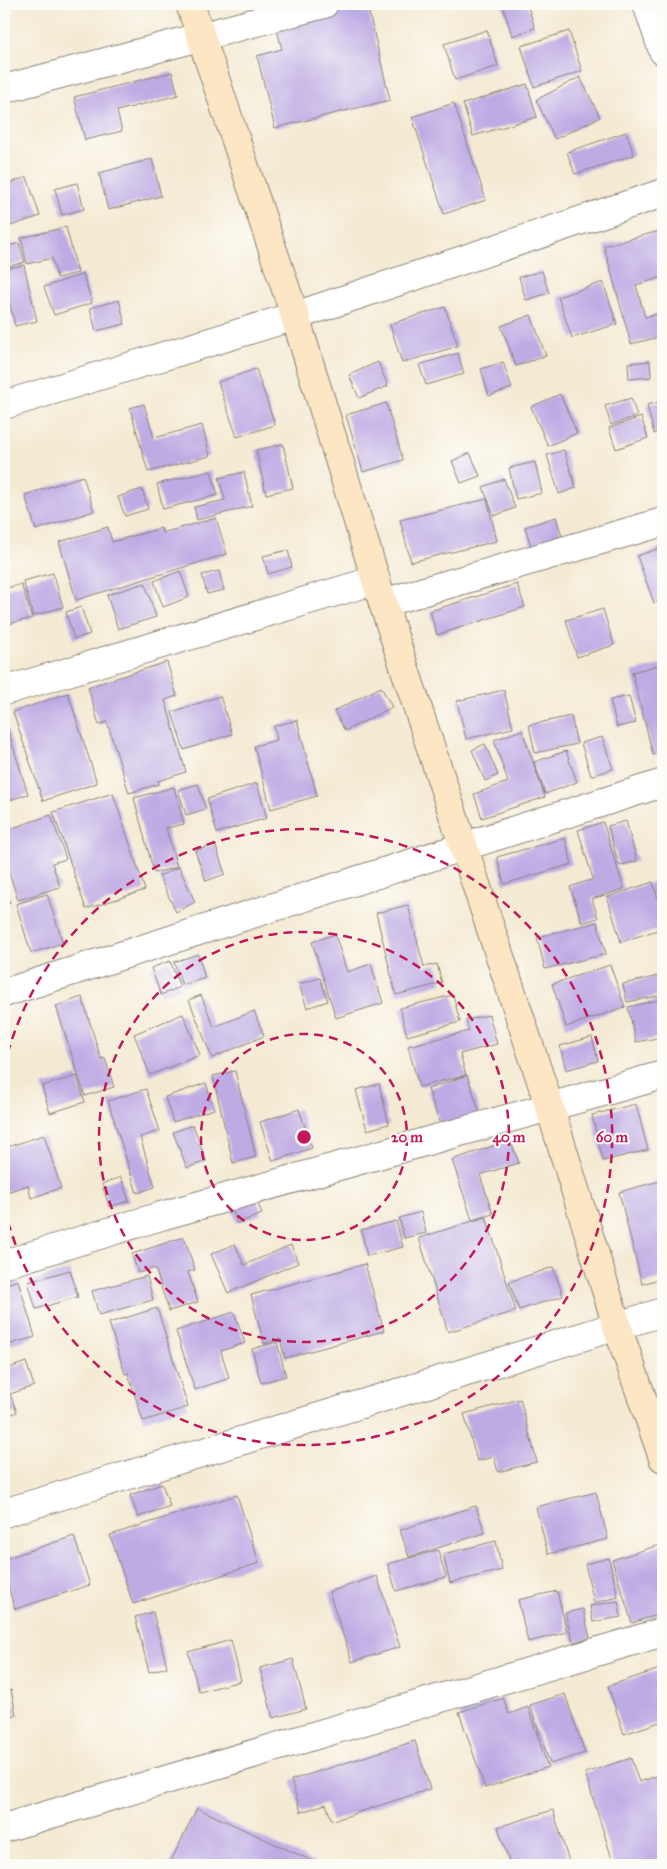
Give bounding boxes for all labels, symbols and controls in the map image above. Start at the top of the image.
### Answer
centre of rings [295,1128,313,1146]
text: 20 m [391,1128,423,1146]
text: 40 m [493,1128,526,1147]
text: 60 m [596,1128,629,1146]

